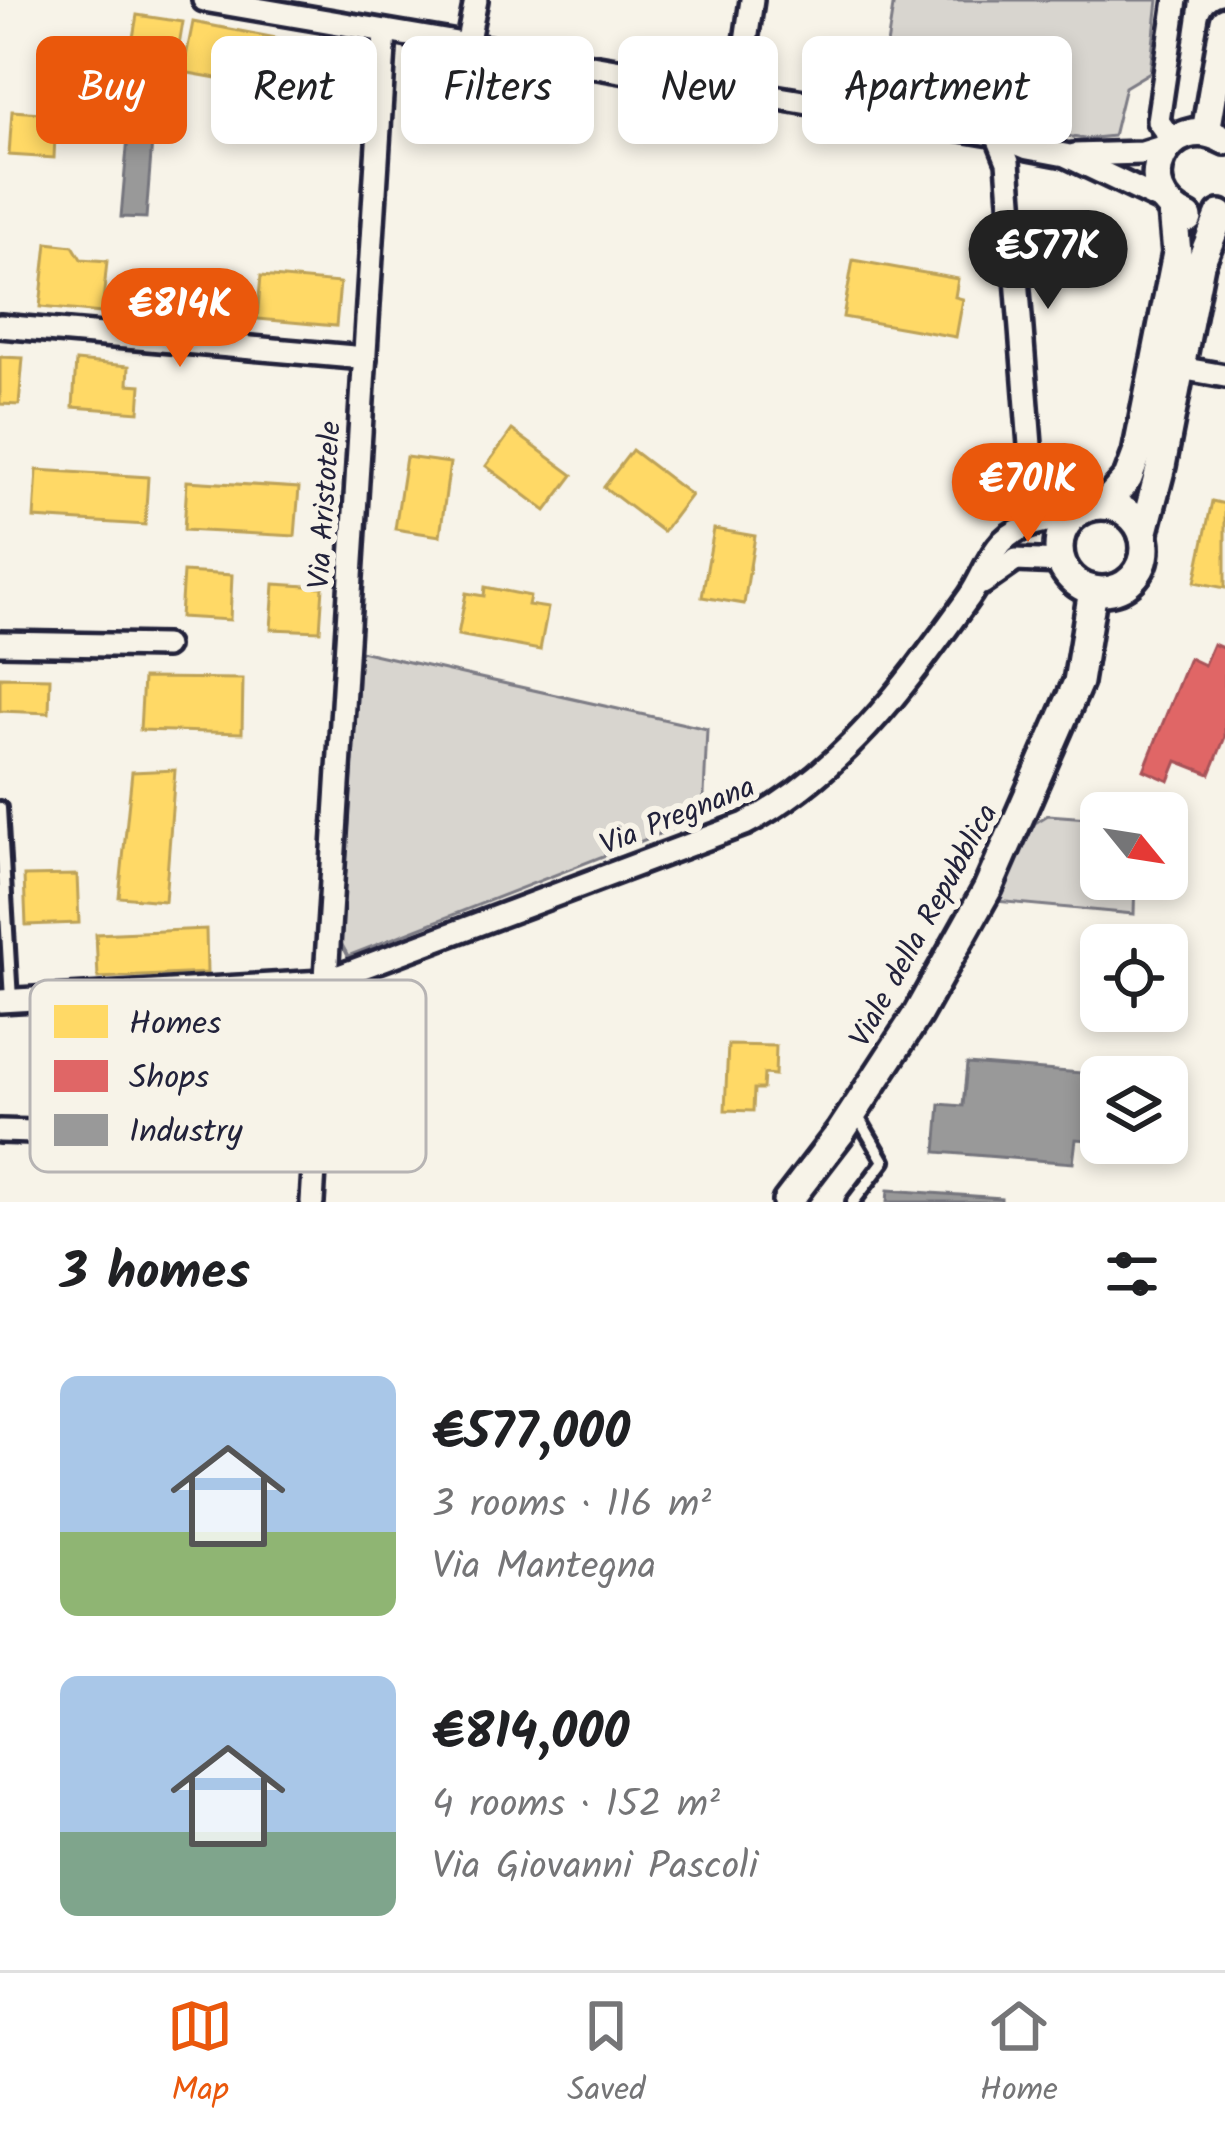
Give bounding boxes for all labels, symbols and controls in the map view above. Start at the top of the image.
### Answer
chip: Buy [36,36,187,144]
chip: Rent [211,36,377,144]
chip: Filters [401,36,594,144]
chip: New [618,36,778,144]
chip: Apartment [802,36,1072,144]
pin: €577K [964,210,1132,312]
text: €577K [996,218,1100,280]
pin: €814K [96,268,264,370]
text: €814K [128,276,232,338]
street label: Via Aristotele [296,419,356,591]
pin: €701K [944,443,1112,545]
text: €701K [979,451,1077,513]
street label: Via Pregnana [593,764,762,870]
north arrow [1080,792,1188,900]
map controls [1080,792,1188,1164]
street label: Viale della Repubblica [838,795,1012,1057]
button: locate [1080,924,1188,1032]
legend [30,980,426,1172]
text: Homes [129,999,221,1052]
text: Shops [129,1053,209,1106]
button: layers [1080,1056,1188,1164]
text: Industry [129,1107,243,1160]
text: 3 homes [60,1234,250,1315]
icon: filters [1099,1241,1165,1307]
text: €577,000 [432,1394,630,1475]
icon: home [156,1424,300,1568]
text: 3 rooms · 116 m² [432,1475,711,1537]
text: Via Mantegna [432,1537,656,1599]
text: €814,000 [432,1694,629,1775]
icon: home [156,1724,300,1868]
text: 4 rooms · 152 m² [432,1775,720,1837]
text: Via Giovanni Pascoli [432,1837,758,1899]
tab: Map [167,1993,233,2118]
tab: Saved [567,1993,646,2118]
tab: Home [980,1993,1058,2118]

